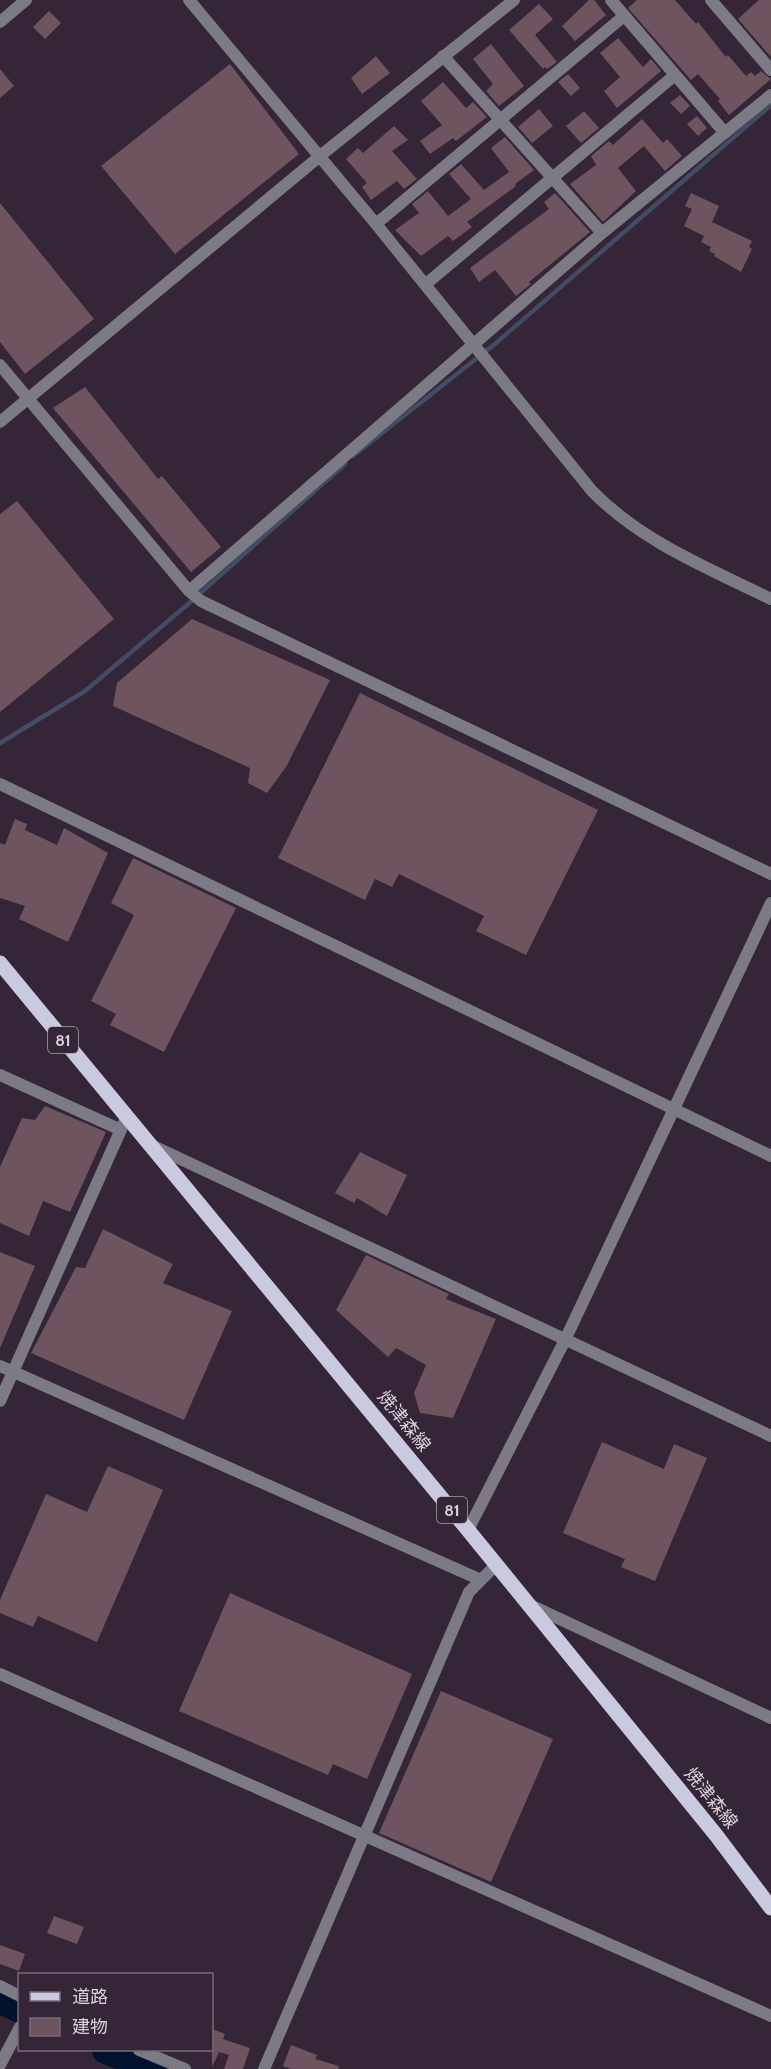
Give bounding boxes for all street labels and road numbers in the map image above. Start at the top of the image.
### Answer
road number: 81 [48,1027,78,1053]
street label: 焼津森線 [373,1386,435,1456]
road number: 81 [437,1497,467,1523]
street label: 焼津森線 [680,1763,742,1833]

